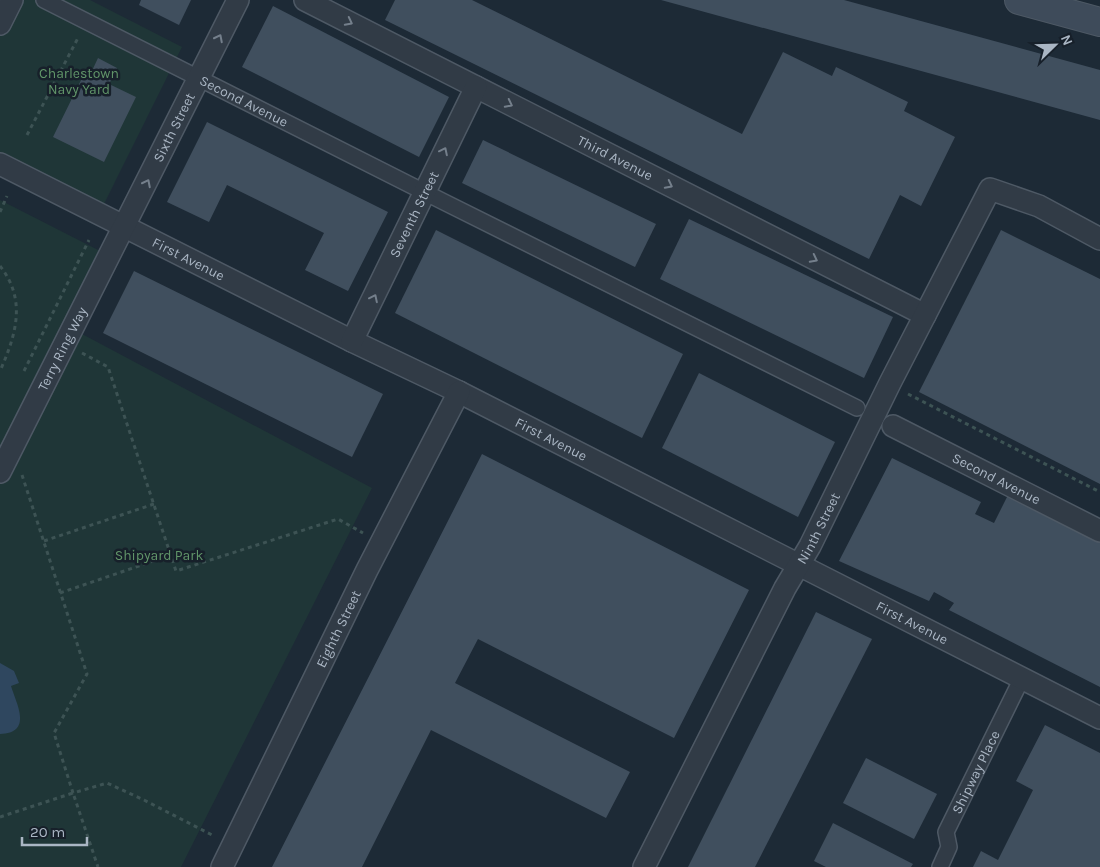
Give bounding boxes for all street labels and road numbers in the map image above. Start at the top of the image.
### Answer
street label: Second Avenue [197,72,291,131]
street label: Sixth Street [150,90,199,165]
street label: Third Avenue [574,132,656,184]
street label: Seventh Street [386,169,443,260]
street label: First Avenue [149,234,227,285]
street label: Terry Ring Way [34,304,91,394]
street label: First Avenue [512,414,590,465]
street label: Second Avenue [949,449,1043,508]
street label: Ninth Street [793,490,844,567]
street label: Eighth Street [313,588,365,671]
street label: First Avenue [873,598,951,648]
street label: Shipway Place [948,728,1004,817]

